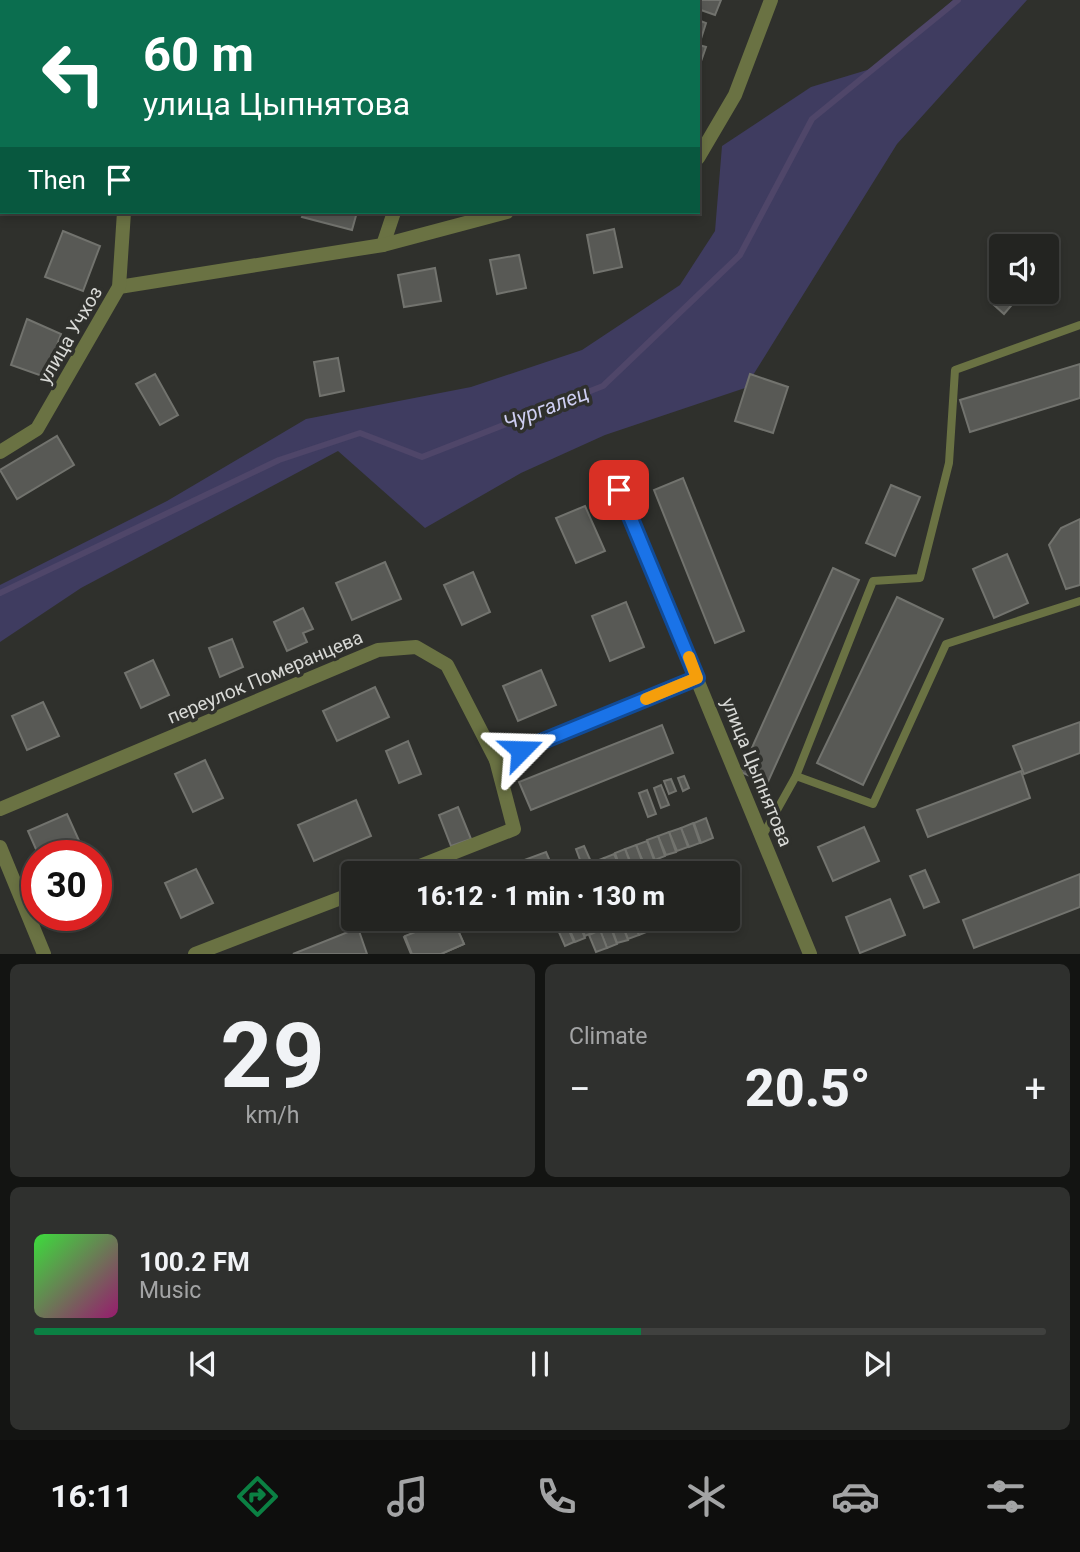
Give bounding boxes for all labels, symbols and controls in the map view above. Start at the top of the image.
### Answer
text: 60 m [143,26,254,83]
icon: left [28,28,119,119]
text: улица Цыпнятова [143,85,410,123]
icon: arrive [100,161,138,199]
text: Then [28,165,86,195]
map controls [989,234,1059,304]
button: sound [989,234,1059,304]
street label: улица Учхоз [33,282,107,388]
water label: Чургалец [500,381,592,435]
pin [589,460,649,520]
icon: arrive [600,471,638,509]
street label: переулок Померанцева [164,625,366,729]
street label: улица Цыпнятова [717,694,797,850]
position arrow [484,713,558,787]
speed limit sign: 30 [21,840,112,931]
text: 16:12 · 1 min · 130 m [416,881,665,911]
text: 29 [220,1003,325,1109]
text: Climate [569,1023,648,1050]
text: 20.5° [745,1058,871,1119]
text: − [569,1067,591,1111]
text: + [1024,1067,1046,1111]
text: km/h [246,1102,300,1129]
text: 100.2 FM [139,1247,250,1277]
text: Music [139,1277,201,1304]
icon: previous [184,1345,222,1383]
icon: pause [521,1345,559,1383]
icon: next [858,1345,896,1383]
icon: directions [233,1472,282,1521]
icon: music [383,1472,432,1521]
icon: phone [532,1472,581,1521]
icon: climate [682,1472,731,1521]
icon: car [831,1472,880,1521]
icon: filters [981,1472,1030,1521]
text: 16:11 [50,1477,133,1515]

